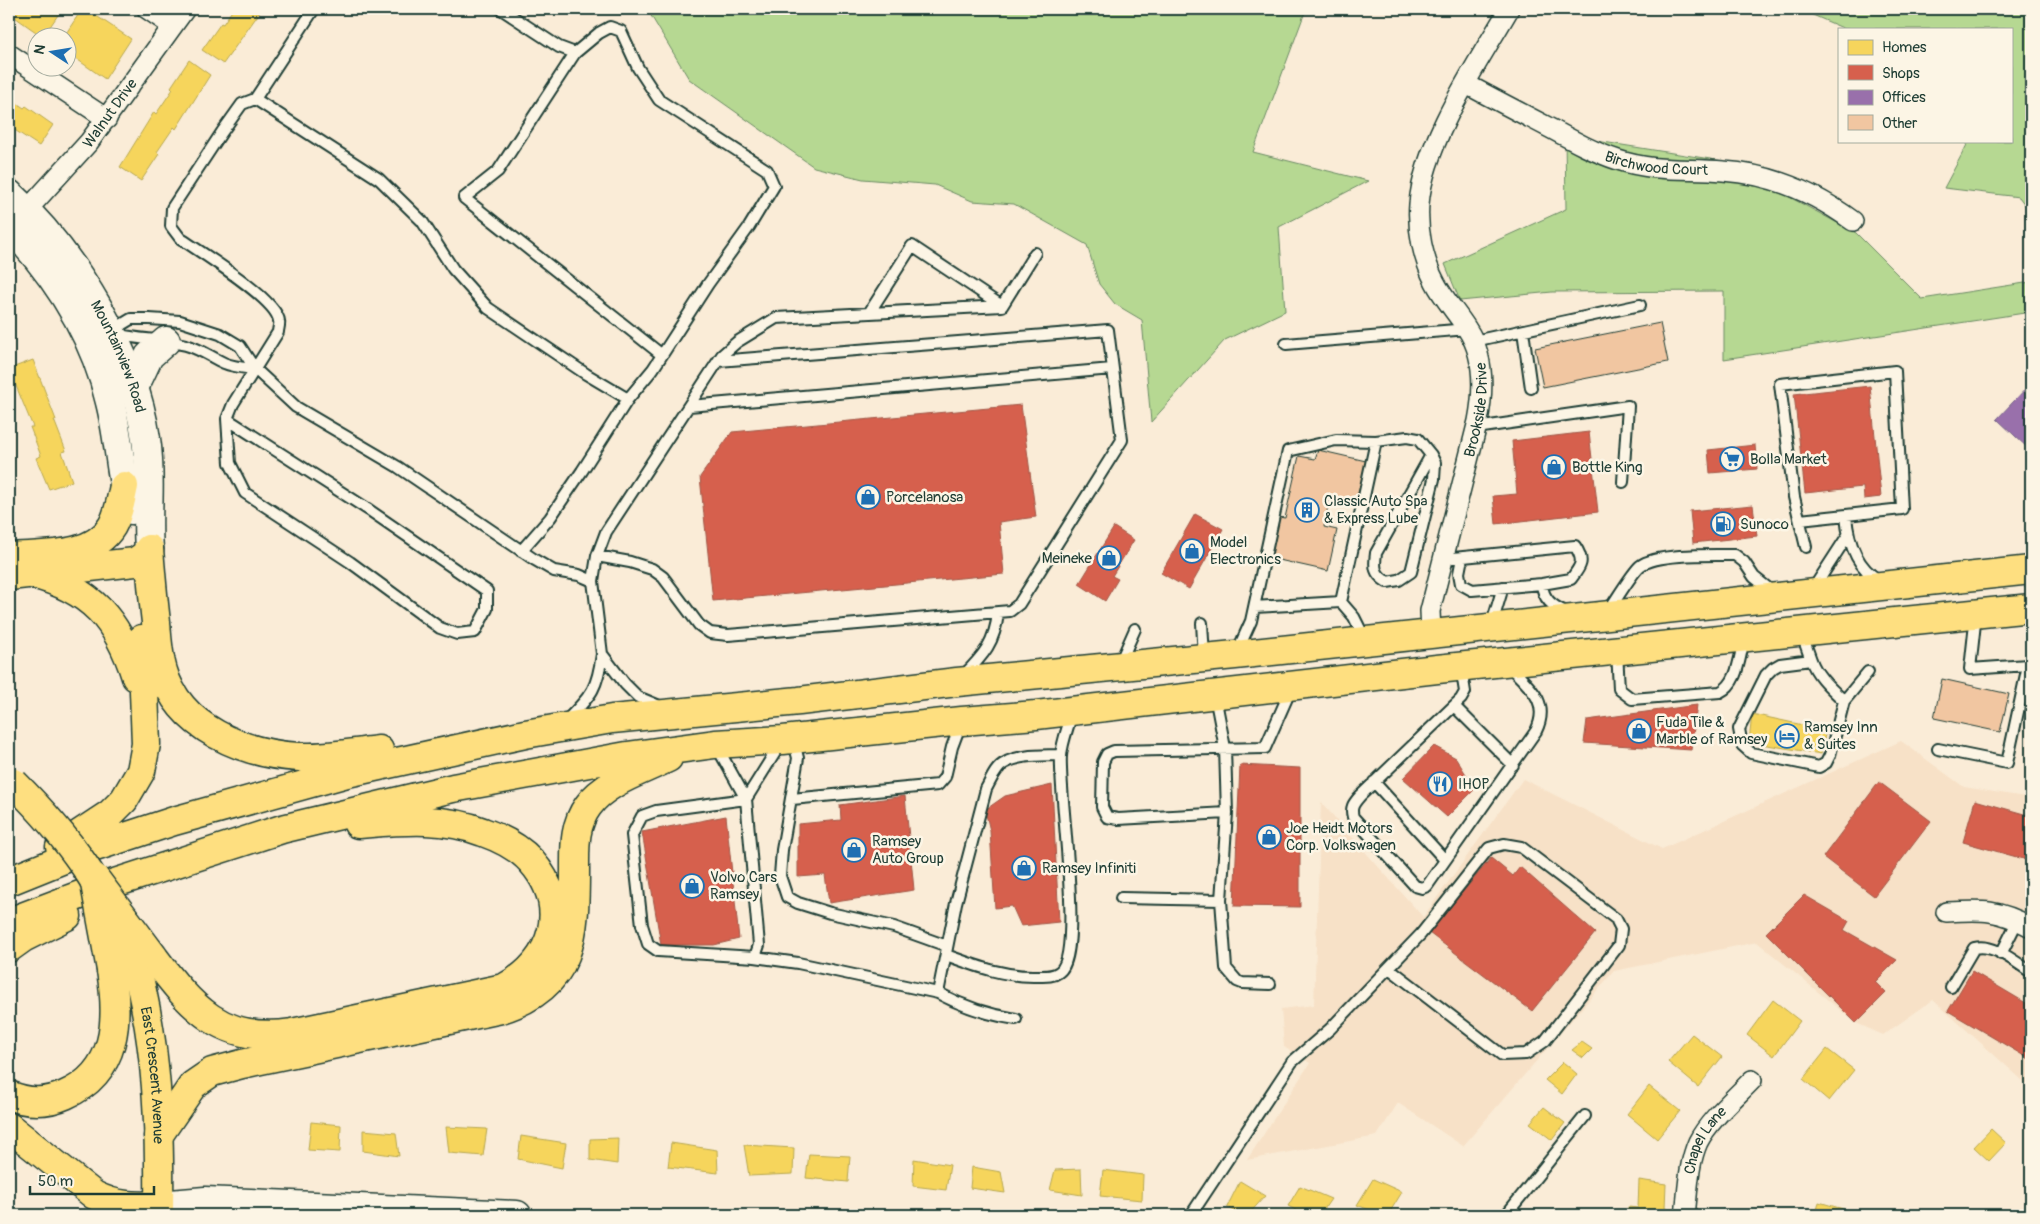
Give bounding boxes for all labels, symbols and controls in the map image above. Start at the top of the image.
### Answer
north arrow [28,28,78,78]
legend [1838,28,2012,142]
text: Homes [1882,38,1927,57]
text: N [30,43,49,56]
text: Shops [1882,64,1920,83]
street label: Walnut Drive [78,74,141,152]
text: Offices [1882,88,1926,107]
text: Other [1882,114,1918,133]
street label: Birchwood Court [1602,147,1709,180]
street label: Mountainview Road [86,297,150,414]
street label: Brookside Drive [1460,361,1491,459]
supermarket icon: Bolla Market [1719,446,1745,472]
place label: Bolla Market [1750,450,1828,469]
shop icon: Bottle King [1541,454,1567,480]
place label: Bottle King [1572,458,1642,477]
shop icon: Porcelanosa [855,484,881,510]
place label: Porcelanosa [886,488,963,507]
place label: Classic Auto Spa & Express Lube [1324,492,1428,528]
building icon: Classic Auto Spa & Express Lube [1294,497,1320,523]
fuel station icon: Sunoco [1710,511,1736,537]
place label: Sunoco [1740,515,1789,534]
place label: Model Electronics [1210,533,1281,569]
shop icon: Model Electronics [1179,538,1205,564]
shop icon: Meineke [1096,545,1122,571]
place label: Meineke [1042,549,1093,568]
place label: Fuda Tile & Marble of Ramsey [1656,713,1768,749]
shop icon: Fuda Tile & Marble of Ramsey [1626,718,1652,744]
place label: Ramsey Inn & Suites [1804,718,1878,754]
hotel icon: Ramsey Inn & Suites [1774,723,1800,749]
restaurant icon: IHOP [1427,771,1453,797]
place label: IHOP [1458,775,1490,794]
place label: Joe Heidt Motors Corp. Volkswagen [1286,819,1396,855]
shop icon: Joe Heidt Motors Corp. Volkswagen [1256,824,1282,850]
place label: Ramsey Auto Group [872,832,944,868]
shop icon: Ramsey Auto Group [841,837,867,863]
shop icon: Ramsey Infiniti [1011,855,1037,881]
place label: Ramsey Infiniti [1042,859,1136,878]
place label: Volvo Cars Ramsey [710,868,777,904]
shop icon: Volvo Cars Ramsey [679,873,705,899]
street label: East Crescent Avenue [136,1005,168,1145]
street label: Chapel Lane [1680,1102,1731,1176]
scale bar [30,1164,154,1196]
text: 50 m [38,1172,73,1191]

